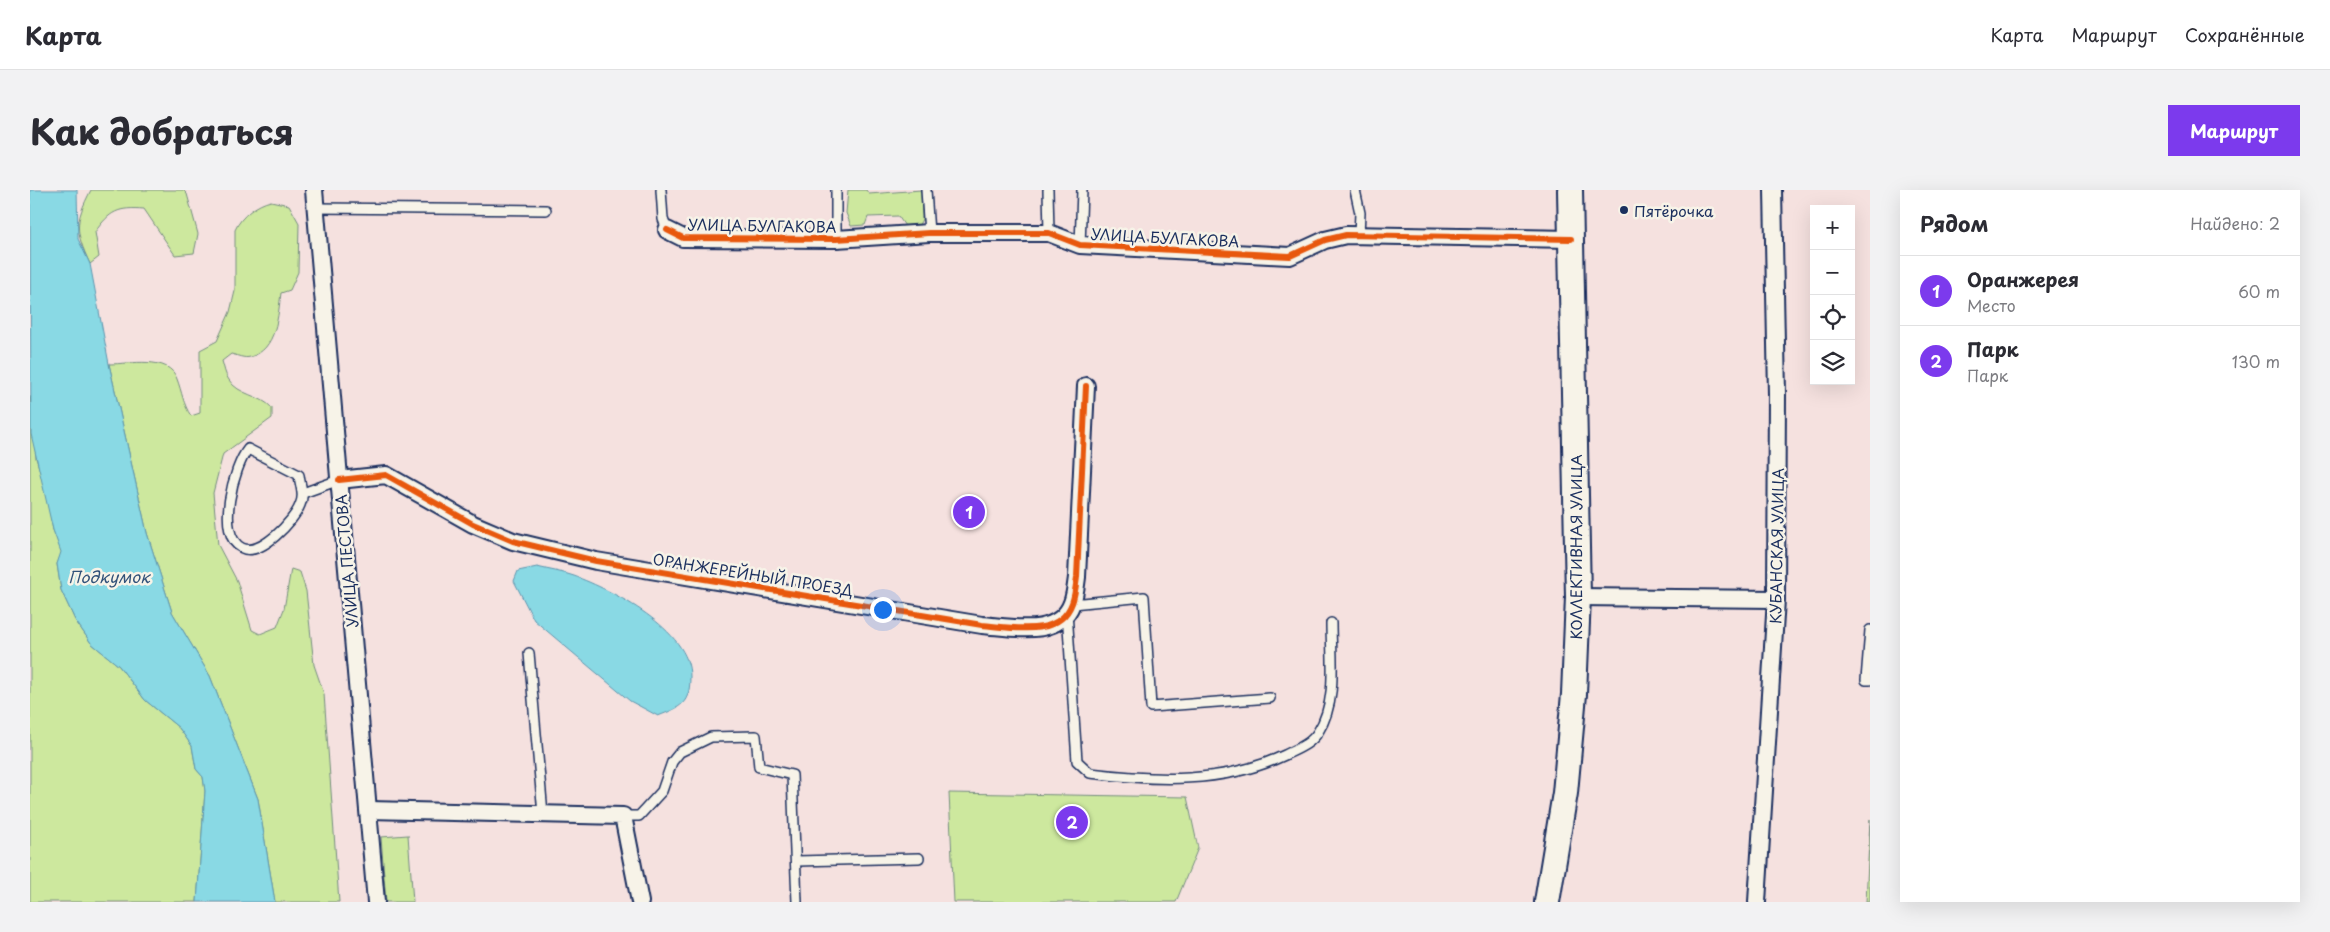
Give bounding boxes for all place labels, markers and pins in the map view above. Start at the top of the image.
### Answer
place label: Пятёрочка [1634,199,1714,222]
marker: Пятёрочка [1618,204,1630,216]
pin: 1 [953,493,985,531]
pin: 2 [1056,803,1088,841]

